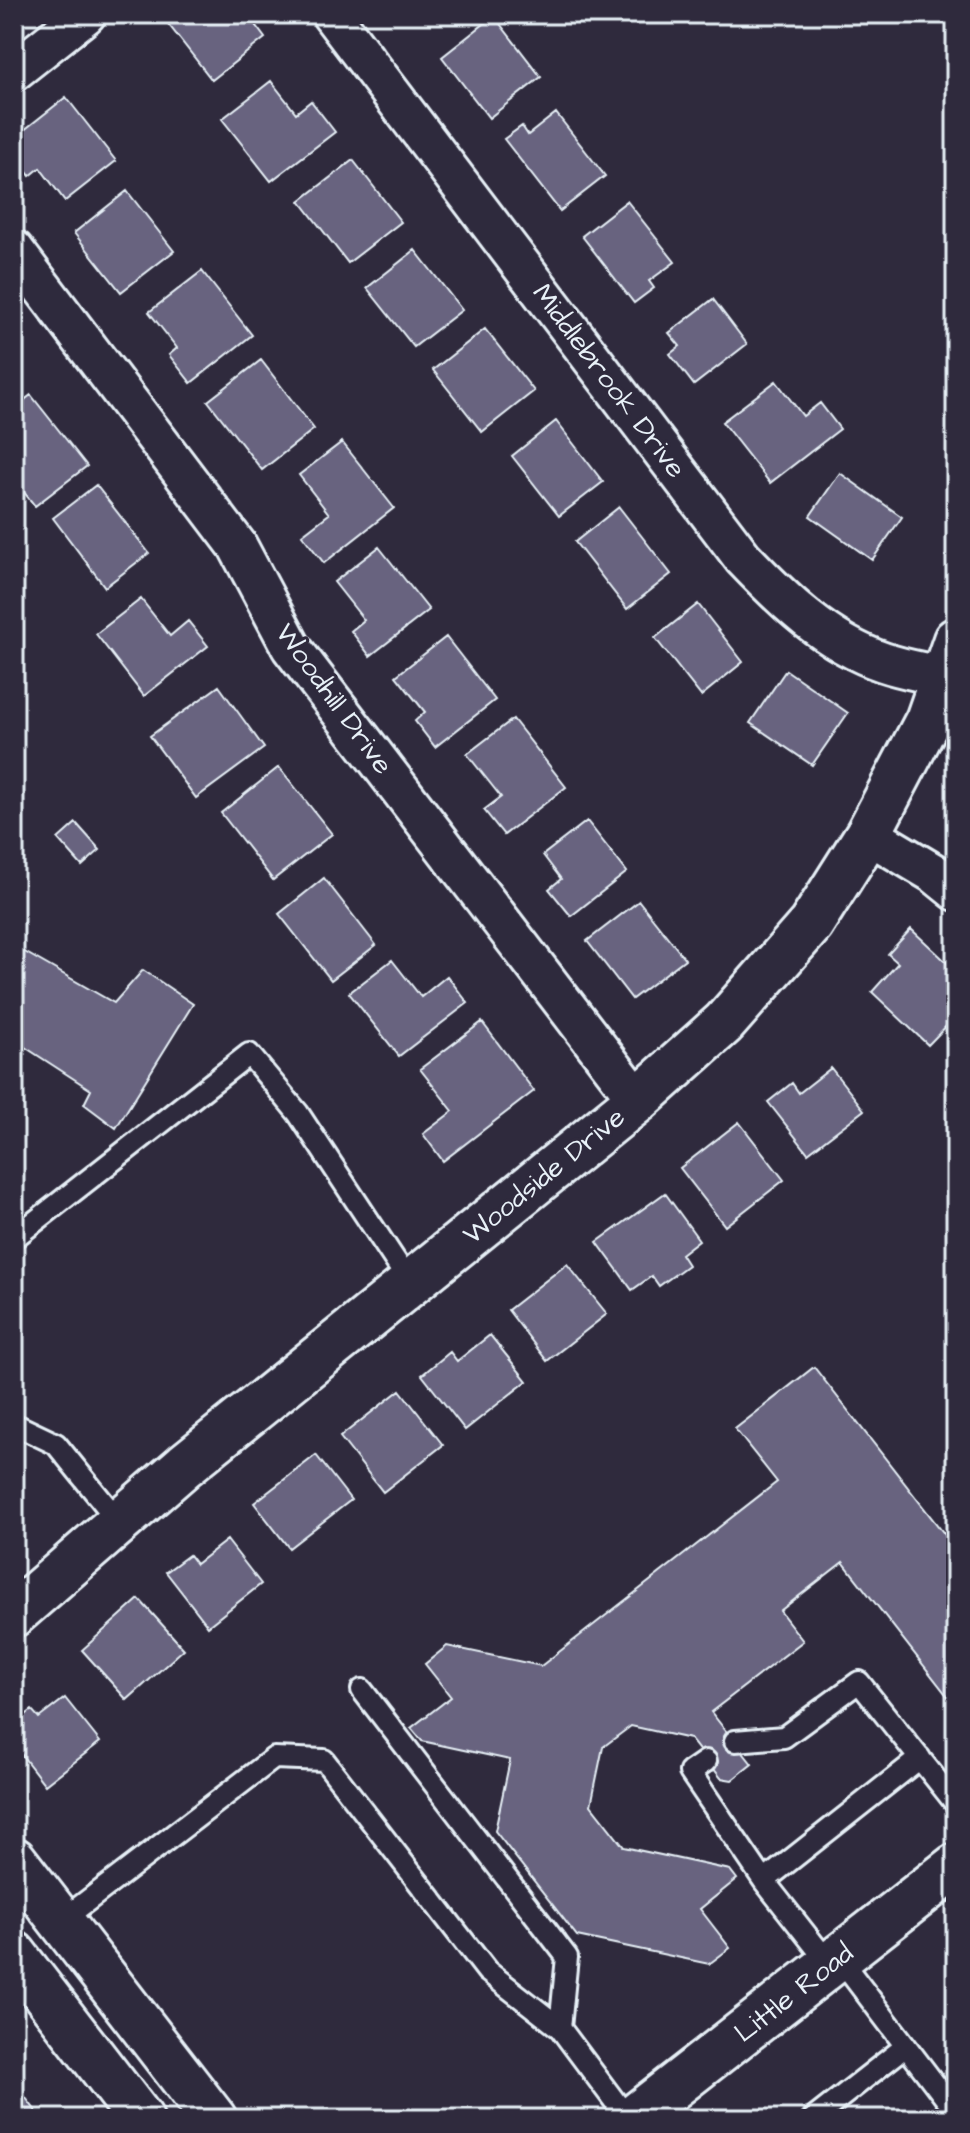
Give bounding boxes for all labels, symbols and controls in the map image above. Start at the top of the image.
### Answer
street label: Middlebrook Drive [523,276,695,486]
street label: Woodhill Drive [266,616,402,782]
street label: Woodside Drive [455,1098,633,1254]
street label: Little Road [726,1934,862,2052]

